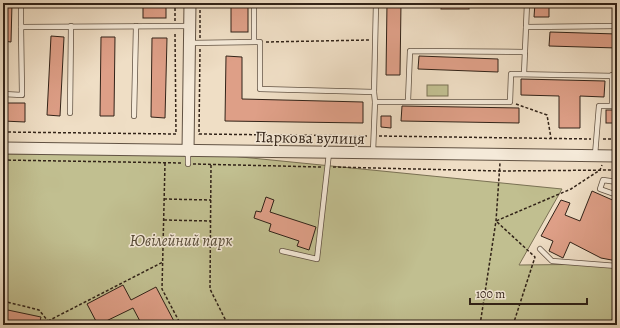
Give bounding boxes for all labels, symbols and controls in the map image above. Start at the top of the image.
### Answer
street label: Паркова вулиця [255,126,365,150]
park label: Ювілейний парк [130,230,232,252]
scale bar [470,280,587,306]
text: 100 m [476,286,505,302]

